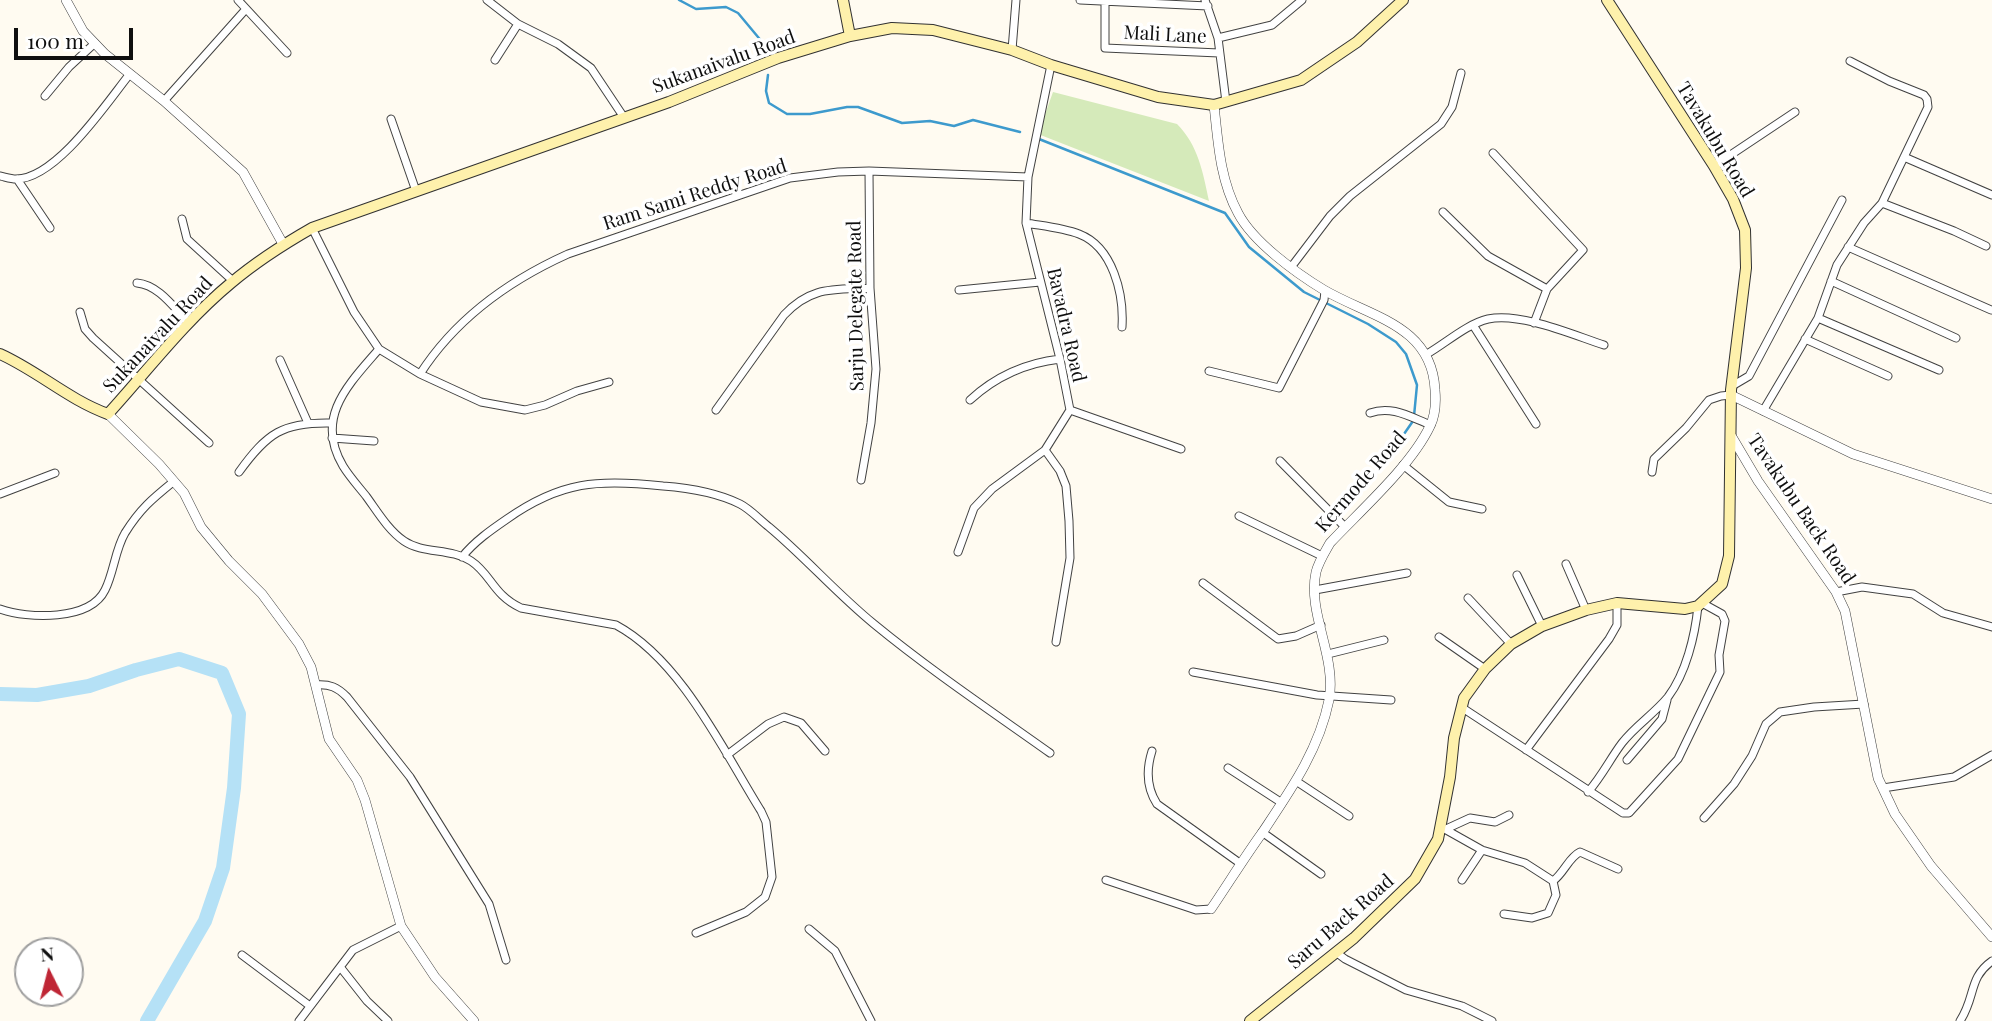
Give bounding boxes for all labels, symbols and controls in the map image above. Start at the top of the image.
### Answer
scale bar [18,14,136,58]
street label: Mali Lane [1123,21,1207,49]
text: 100 m [27,26,84,54]
street label: Sukanaivalu Road [649,26,799,98]
street label: Tavakubu Road [1672,78,1758,202]
street label: Ram Sami Reddy Road [600,155,790,235]
street label: Sarju Delegate Road [843,220,869,392]
street label: Bavadra Road [1042,266,1090,384]
street label: Sukanaivalu Road [98,272,218,398]
street label: Kermode Road [1311,427,1411,537]
street label: Tavakubu Back Road [1742,429,1860,589]
street label: Saru Back Road [1283,870,1399,974]
north arrow [14,937,84,1007]
text: N [39,939,55,967]

